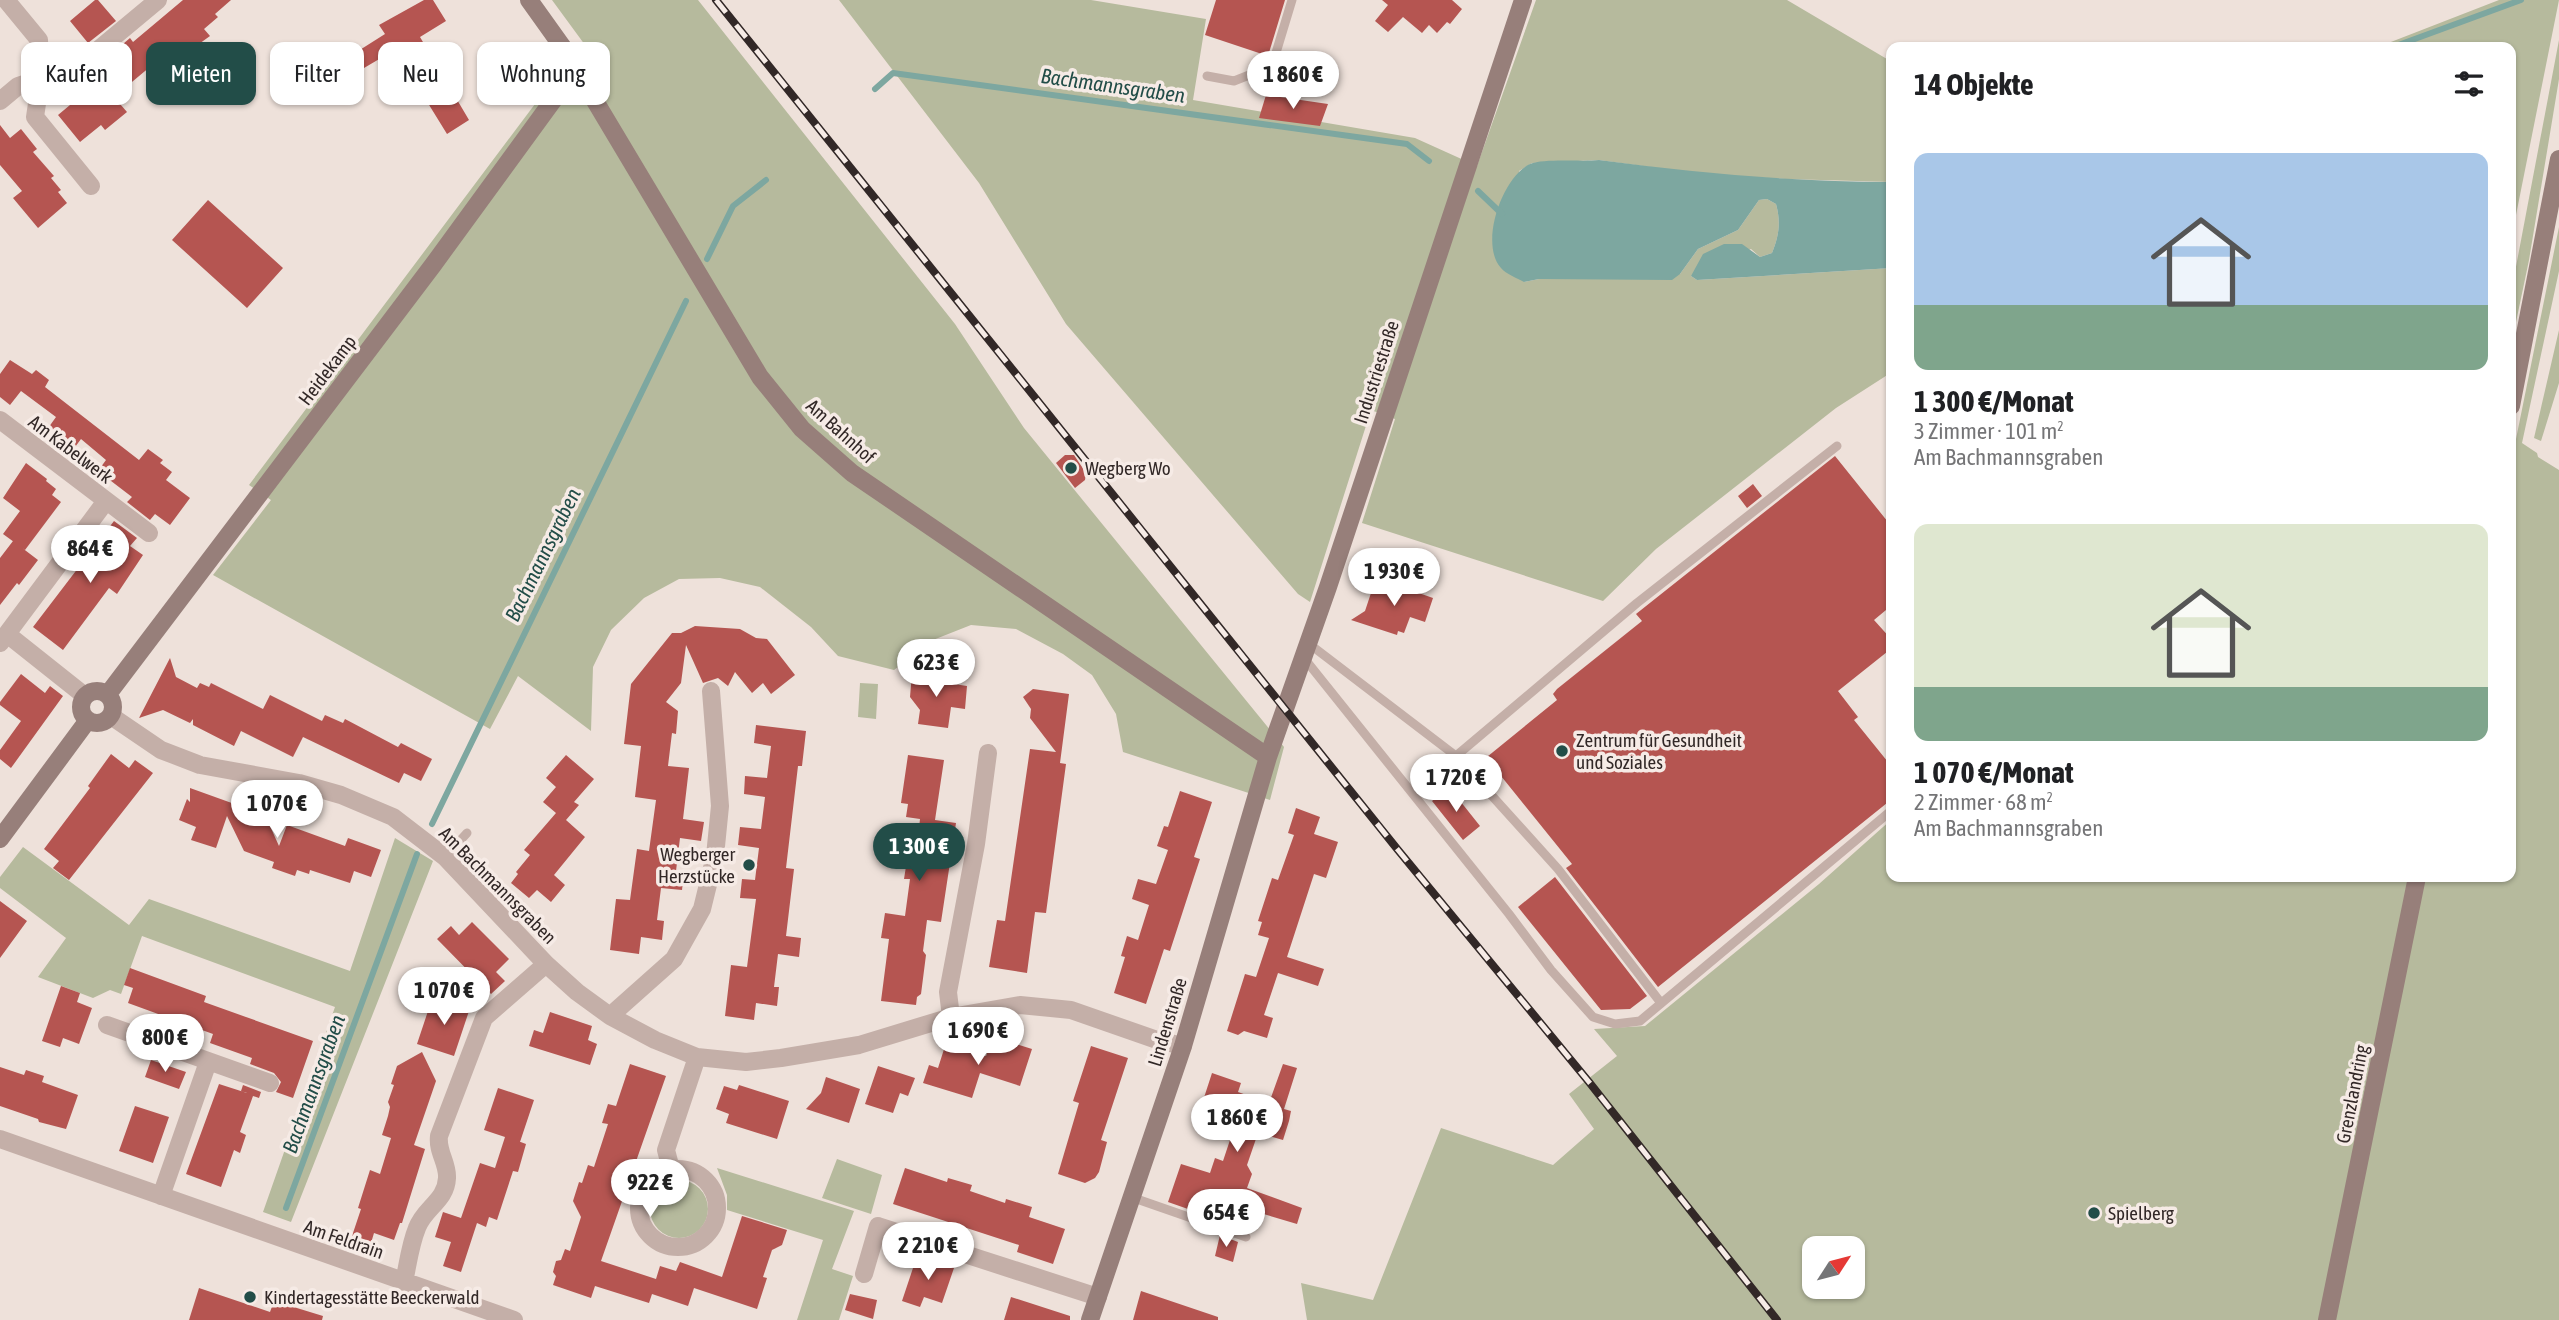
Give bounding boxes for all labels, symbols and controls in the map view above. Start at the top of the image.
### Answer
chip: Kaufen [21,42,132,105]
chip: Mieten [146,42,256,105]
chip: Filter [270,42,364,105]
chip: Neu [378,42,463,105]
chip: Wohnung [477,42,610,105]
pin: 1 860 € [1228,52,1358,111]
text: 1 860 € [1263,61,1323,87]
water label: Bachmannsgraben [1040,63,1187,107]
icon: filters [2450,65,2488,103]
text: 14 Objekte [1914,67,2034,101]
icon: home [2138,199,2264,325]
street label: Industriestraße [1349,318,1403,426]
street label: Heidekamp [294,331,360,409]
text: 1 300 €/Monat [1914,384,2074,418]
street label: Am Bahnhof [802,394,880,468]
street label: Am Kabelwerk [25,410,118,488]
text: 3 Zimmer · 101 m² [1914,418,2064,444]
text: Am Bachmannsgraben [1914,444,2103,470]
place label: Wegberg Wo [1085,457,1171,479]
marker: Wegberg Wo [1063,460,1079,476]
water label: Bachmannsgraben [499,484,585,625]
pin: 864 € [41,526,139,585]
text: 864 € [67,535,113,561]
pin: 1 930 € [1329,548,1459,608]
text: 1 930 € [1364,558,1424,584]
icon: home [2138,570,2264,696]
pin: 623 € [887,640,985,699]
text: 623 € [913,649,959,675]
place label: Zentrum für Gesundheit und Soziales [1576,729,1742,773]
marker: Zentrum für Gesundheit und Soziales [1554,743,1570,759]
pin: 1 720 € [1391,754,1521,814]
text: 1 070 €/Monat [1914,755,2074,789]
text: 1 720 € [1426,764,1486,790]
pin: 1 070 € [212,780,342,840]
text: 2 Zimmer · 68 m² [1914,789,2053,815]
text: 1 070 € [247,790,307,816]
text: Am Bachmannsgraben [1914,815,2103,841]
street label: Am Bachmannsgraben [435,822,561,948]
pin: 1 300 € [854,824,984,883]
text: 1 300 € [889,833,949,859]
place label: Wegberger Herzstücke [658,843,735,887]
marker: Wegberger Herzstücke [741,857,757,873]
pin: 1 070 € [379,968,509,1027]
street label: Lindenstraße [1143,975,1191,1069]
text: 1 070 € [414,977,474,1003]
pin: 1 690 € [913,1007,1043,1067]
water label: Bachmannsgraben [277,1011,349,1156]
pin: 800 € [116,1014,214,1074]
text: 1 690 € [948,1017,1008,1043]
text: 800 € [142,1024,188,1050]
street label: Grenzlandring [2332,1042,2372,1145]
pin: 1 860 € [1172,1094,1302,1154]
text: 1 860 € [1207,1104,1267,1130]
pin: 922 € [601,1160,699,1219]
text: 922 € [627,1169,673,1195]
pin: 654 € [1177,1190,1275,1249]
text: 654 € [1203,1199,1249,1225]
place label: Spielberg [2108,1202,2175,1224]
marker: Spielberg [2086,1205,2102,1221]
street label: Am Feldrain [301,1215,387,1263]
pin: 2 210 € [863,1222,993,1282]
text: 2 210 € [898,1232,958,1258]
north arrow [1802,1236,1866,1298]
map controls [1802,1236,1865,1299]
place label: Kindertagesstätte Beeckerwald [264,1286,480,1308]
marker: Kindertagesstätte Beeckerwald [242,1289,258,1305]

